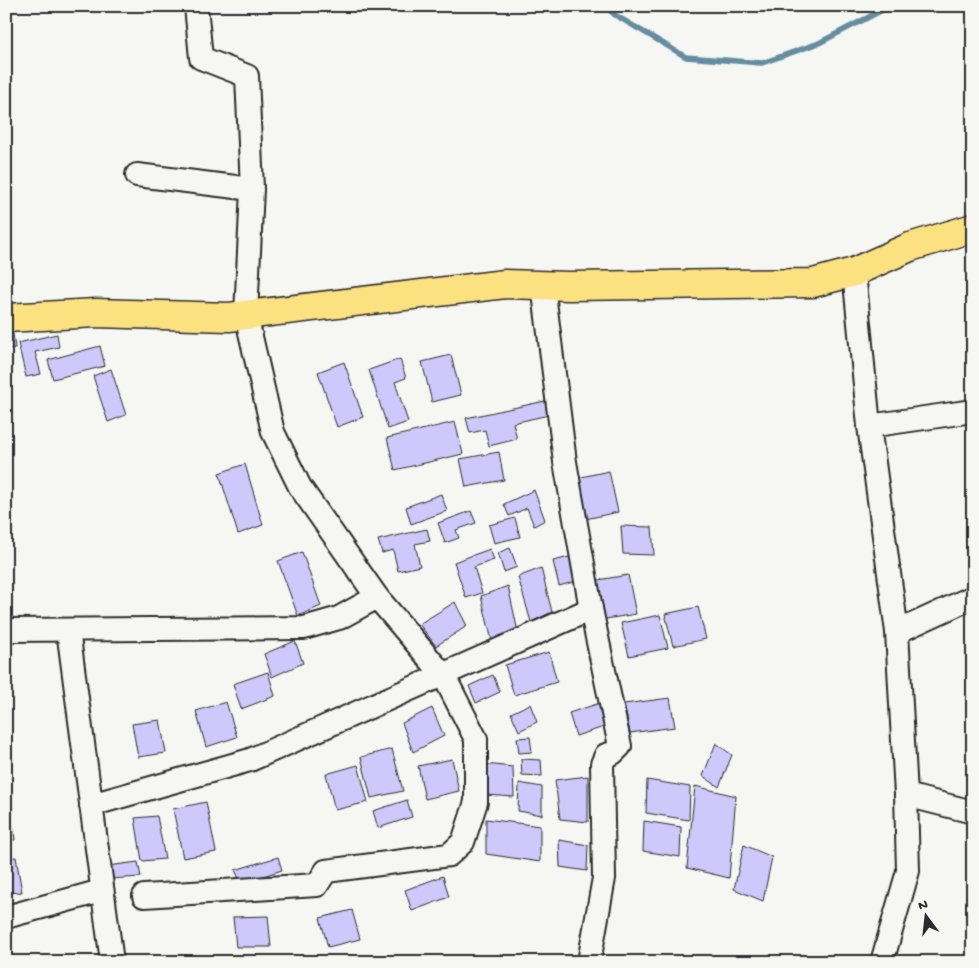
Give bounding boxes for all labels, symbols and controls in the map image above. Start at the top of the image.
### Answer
north arrow [902,890,952,940]
text: N [917,896,930,915]

